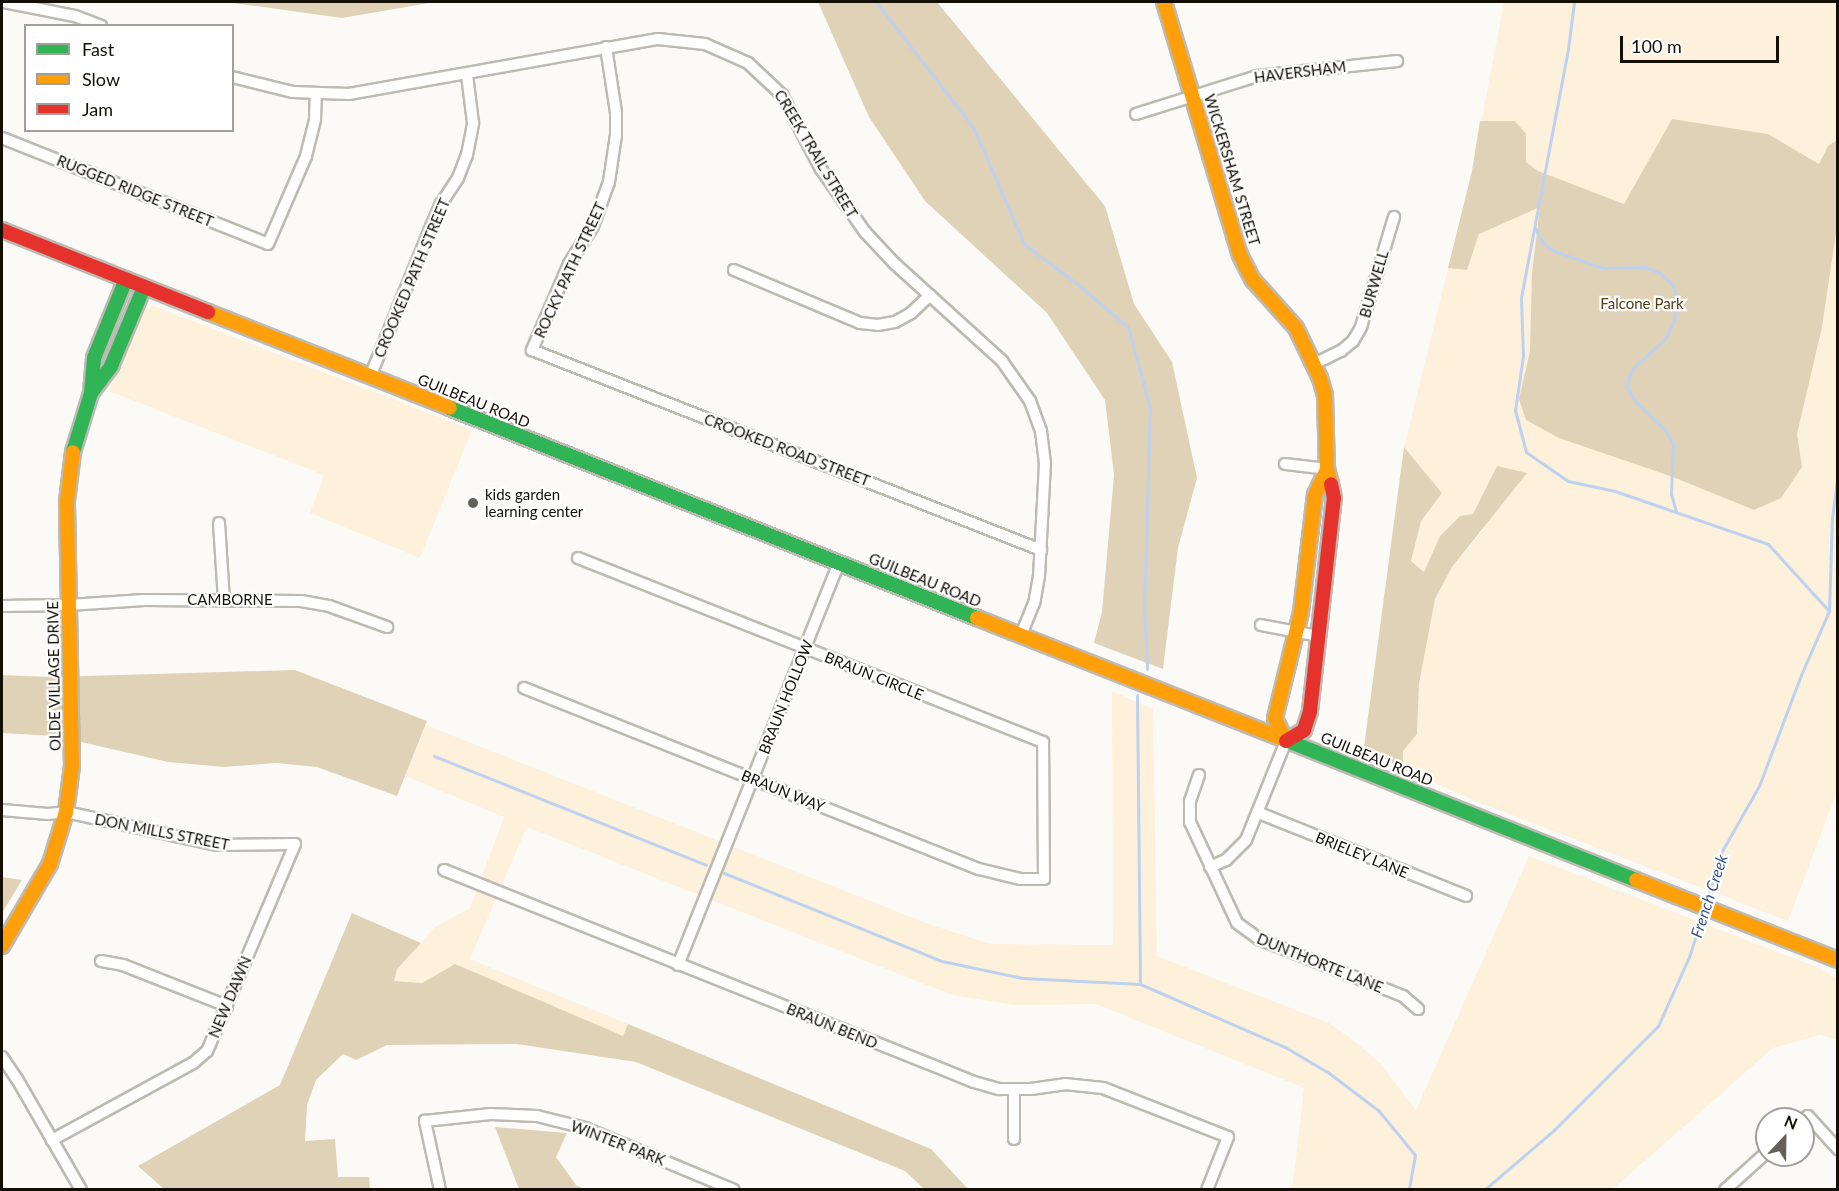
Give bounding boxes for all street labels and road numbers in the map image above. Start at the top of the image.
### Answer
street label: HAVERSHAM [1253,57,1347,87]
street label: CREEK TRAIL STREET [770,86,862,222]
street label: WICKERSHAM STREET [1200,92,1264,248]
street label: RUGGED RIDGE STREET [54,151,216,231]
street label: CROOKED PATH STREET [370,196,454,360]
street label: ROCKY PATH STREET [530,199,610,341]
street label: BURWELL [1356,248,1392,320]
street label: GUILBEAU ROAD [415,370,533,432]
street label: CROOKED ROAD STREET [702,410,872,490]
street label: GUILBEAU ROAD [866,549,984,611]
street label: CAMBORNE [187,591,273,609]
street label: OLDE VILLAGE DRIVE [44,601,64,751]
street label: BRAUN HOLLOW [755,638,817,756]
street label: BRAUN CIRCLE [822,648,926,704]
street label: GUILBEAU ROAD [1318,728,1436,790]
street label: BRAUN WAY [739,766,827,816]
street label: DON MILLS STREET [93,810,231,854]
street label: BRIELEY LANE [1313,828,1411,882]
street label: DUNTHORTE LANE [1254,929,1386,997]
street label: NEW DAWN [205,953,255,1041]
street label: BRAUN BEND [784,1000,880,1052]
street label: WINTER PARK [568,1117,668,1169]

